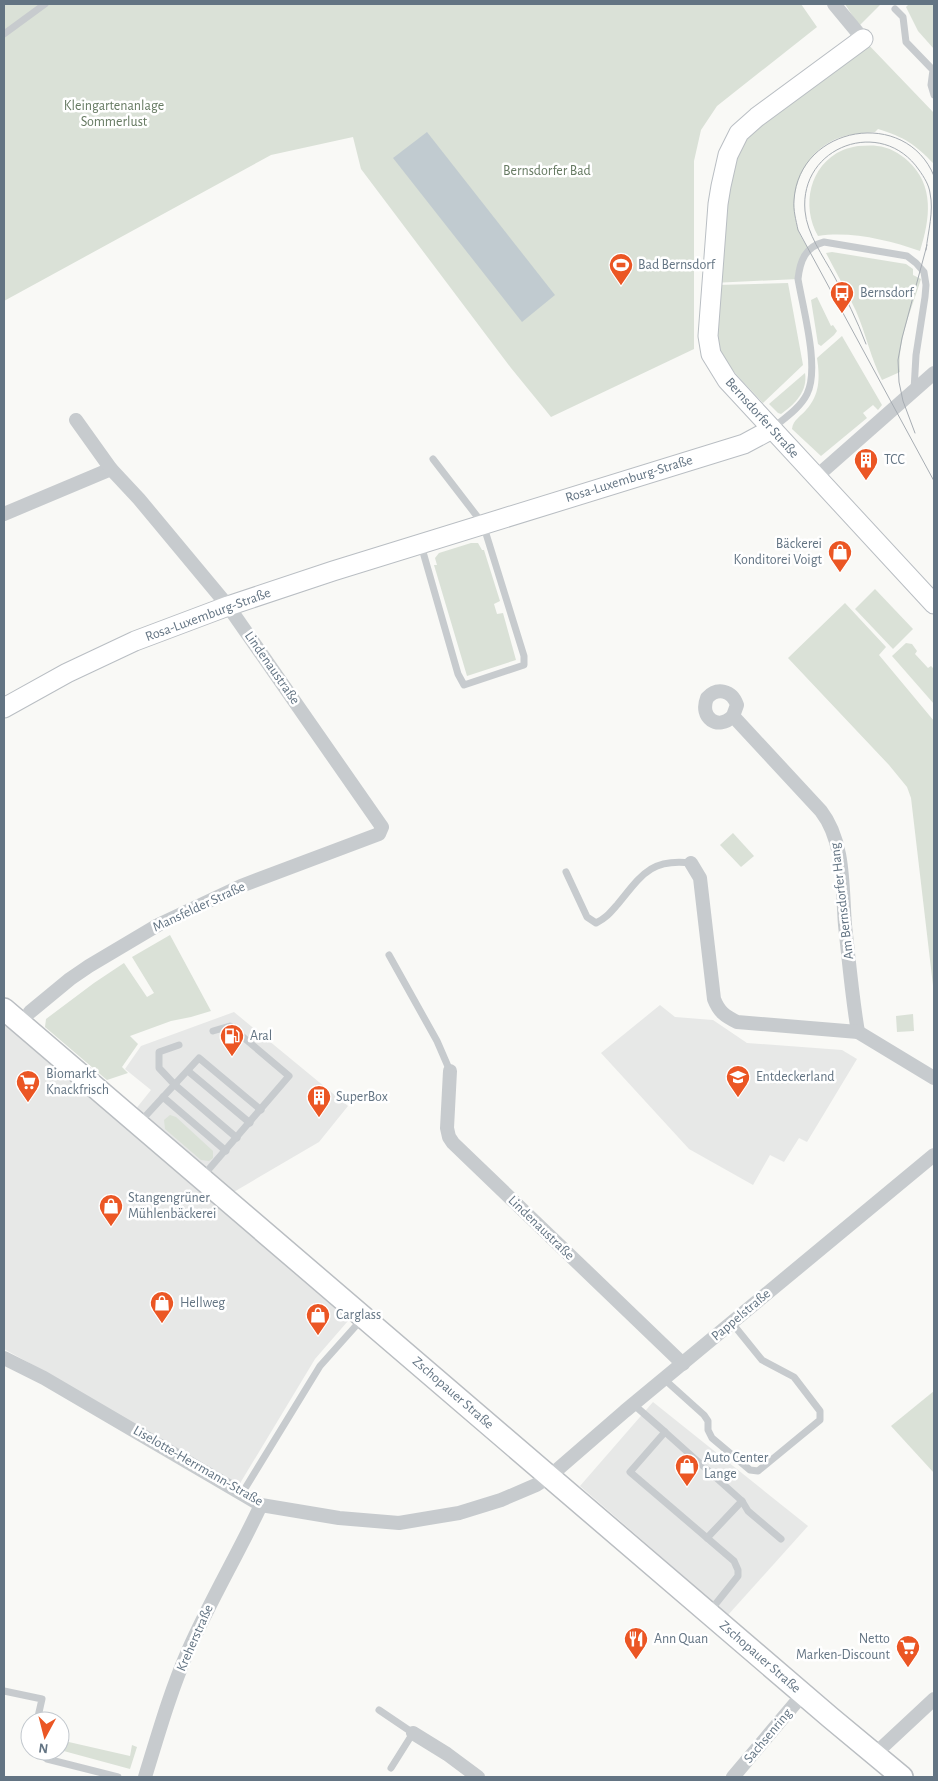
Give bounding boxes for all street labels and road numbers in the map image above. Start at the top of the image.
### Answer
street label: Bernsdorfer Straße [722,375,802,461]
street label: Rosa-Luxemburg-Straße [564,453,694,505]
street label: Rosa-Luxemburg-Straße [144,586,272,644]
street label: Lindenaustraße [242,629,302,707]
street label: Am Bernsdorfer Hang [828,842,856,960]
street label: Mansfelder Straße [151,879,247,935]
street label: Lindenaustraße [505,1193,577,1263]
street label: Pappelstraße [709,1286,773,1344]
street label: Zschopauer Straße [410,1354,496,1432]
street label: Liselotte-Herrmann-Straße [131,1423,265,1509]
street label: Kreherstraße [174,1603,216,1673]
street label: Zschopauer Straße [717,1618,803,1696]
street label: Sachsenring [741,1706,795,1766]

